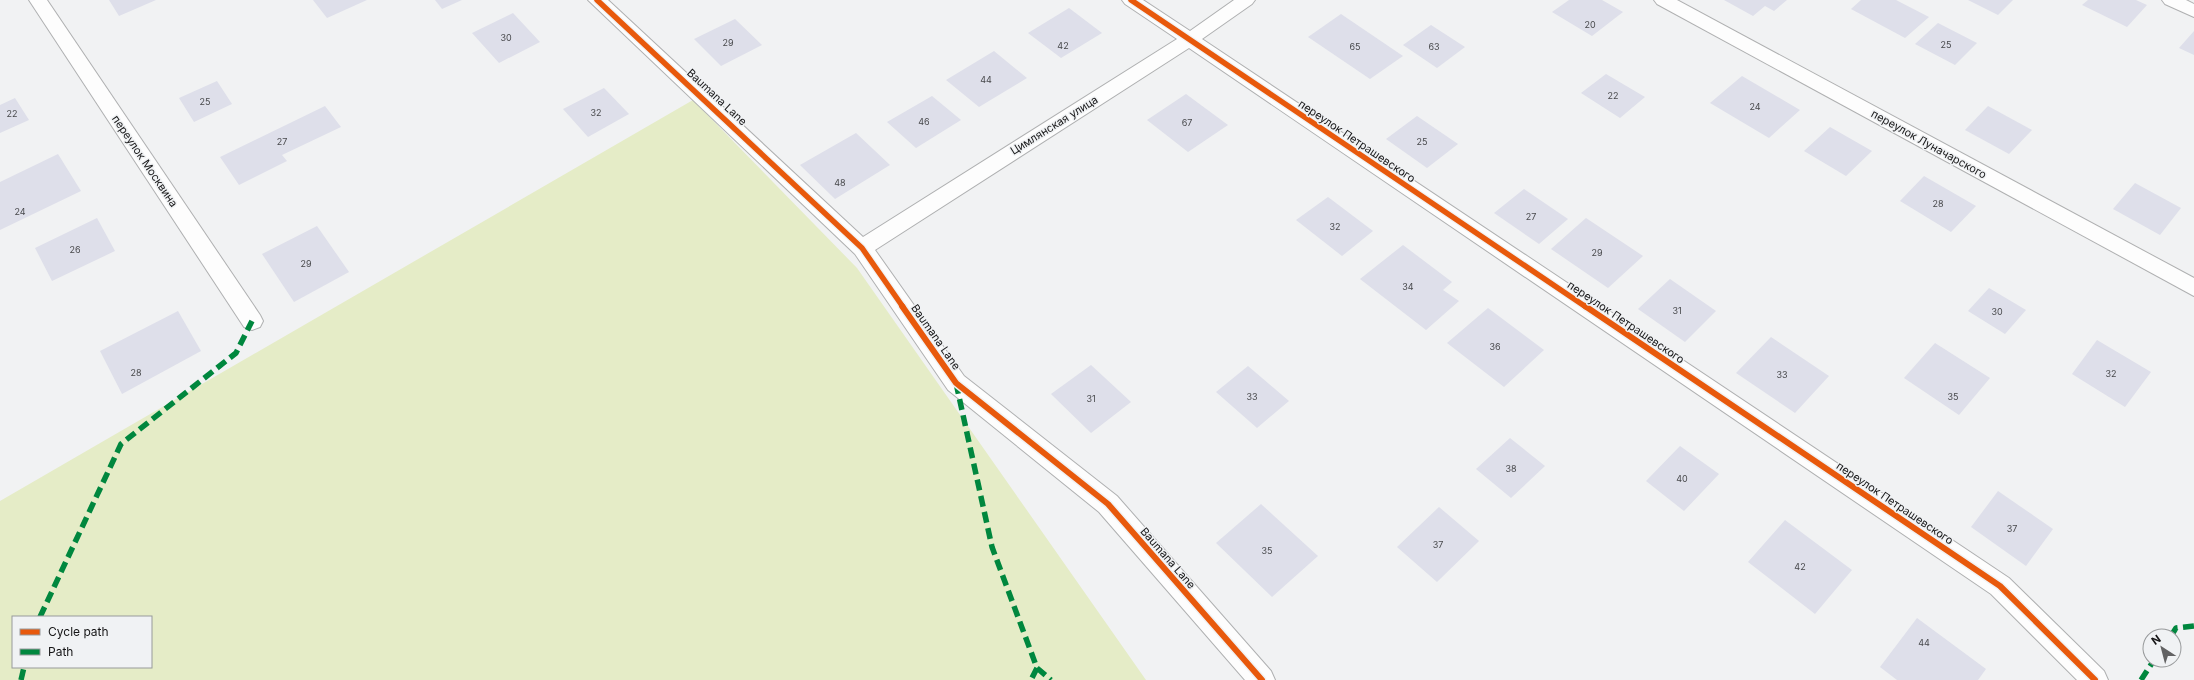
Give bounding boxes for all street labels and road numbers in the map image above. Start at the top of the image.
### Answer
street label: Baumana Lane [684,66,750,128]
street label: Цимлянская улица [1008,92,1100,158]
street label: переулок Петрашевского [1296,97,1418,186]
street label: переулок Луначарского [1869,106,1989,182]
street label: переулок Москвина [109,112,181,210]
street label: переулок Петрашевского [1565,278,1687,367]
street label: Baumana Lane [908,302,964,372]
street label: переулок Петрашевского [1834,459,1956,548]
street label: Baumana Lane [1138,524,1198,592]

